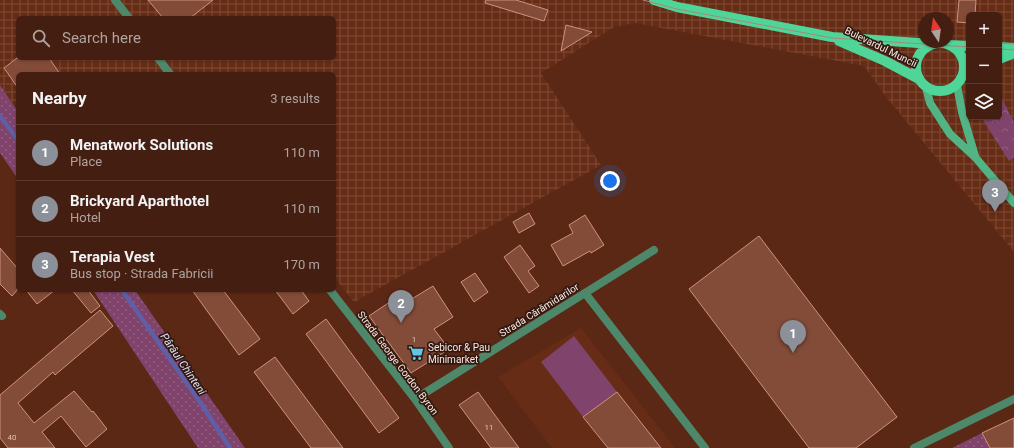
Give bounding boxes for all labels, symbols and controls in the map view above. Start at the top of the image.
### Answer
north arrow [918,12,954,48]
map controls [966,12,1002,120]
button: + [966,12,1002,48]
search box [16,16,336,60]
street label: Bulevardul Muncii [843,25,919,69]
icon: search [30,27,52,49]
text: Search here [62,29,141,47]
button: − [966,48,1002,84]
button: layers [966,84,1002,120]
text: Nearby [32,88,87,108]
text: 3 results [270,91,320,106]
text: Menatwork Solutions [70,136,213,154]
text: 1 [41,145,49,160]
text: 110 m [283,145,320,160]
text: Place [70,154,102,169]
your location [600,171,620,191]
pin: 3 [982,179,1008,212]
text: Brickyard Aparthotel [70,192,209,210]
text: 2 [41,201,49,216]
text: 110 m [283,201,320,216]
text: Hotel [70,210,101,225]
text: Terapia Vest [70,248,155,266]
text: 3 [41,257,49,272]
text: 170 m [283,257,320,272]
text: Bus stop · Strada Fabricii [70,266,213,281]
street label: Strada Cărămidarilor [497,281,581,339]
pin: 2 [388,290,414,323]
street label: Strada George Gordon Byron [356,309,440,417]
pin: 1 [780,320,806,353]
water label: Pârâul Chinteni [158,331,209,398]
house number: 1 [412,335,416,344]
place label: Sebicor & Pau Minimarket [428,342,490,365]
supermarket icon: Sebicor & Pau Minimarket [407,344,425,362]
house number: 11 [485,423,494,432]
house number: 40 [8,433,17,442]

